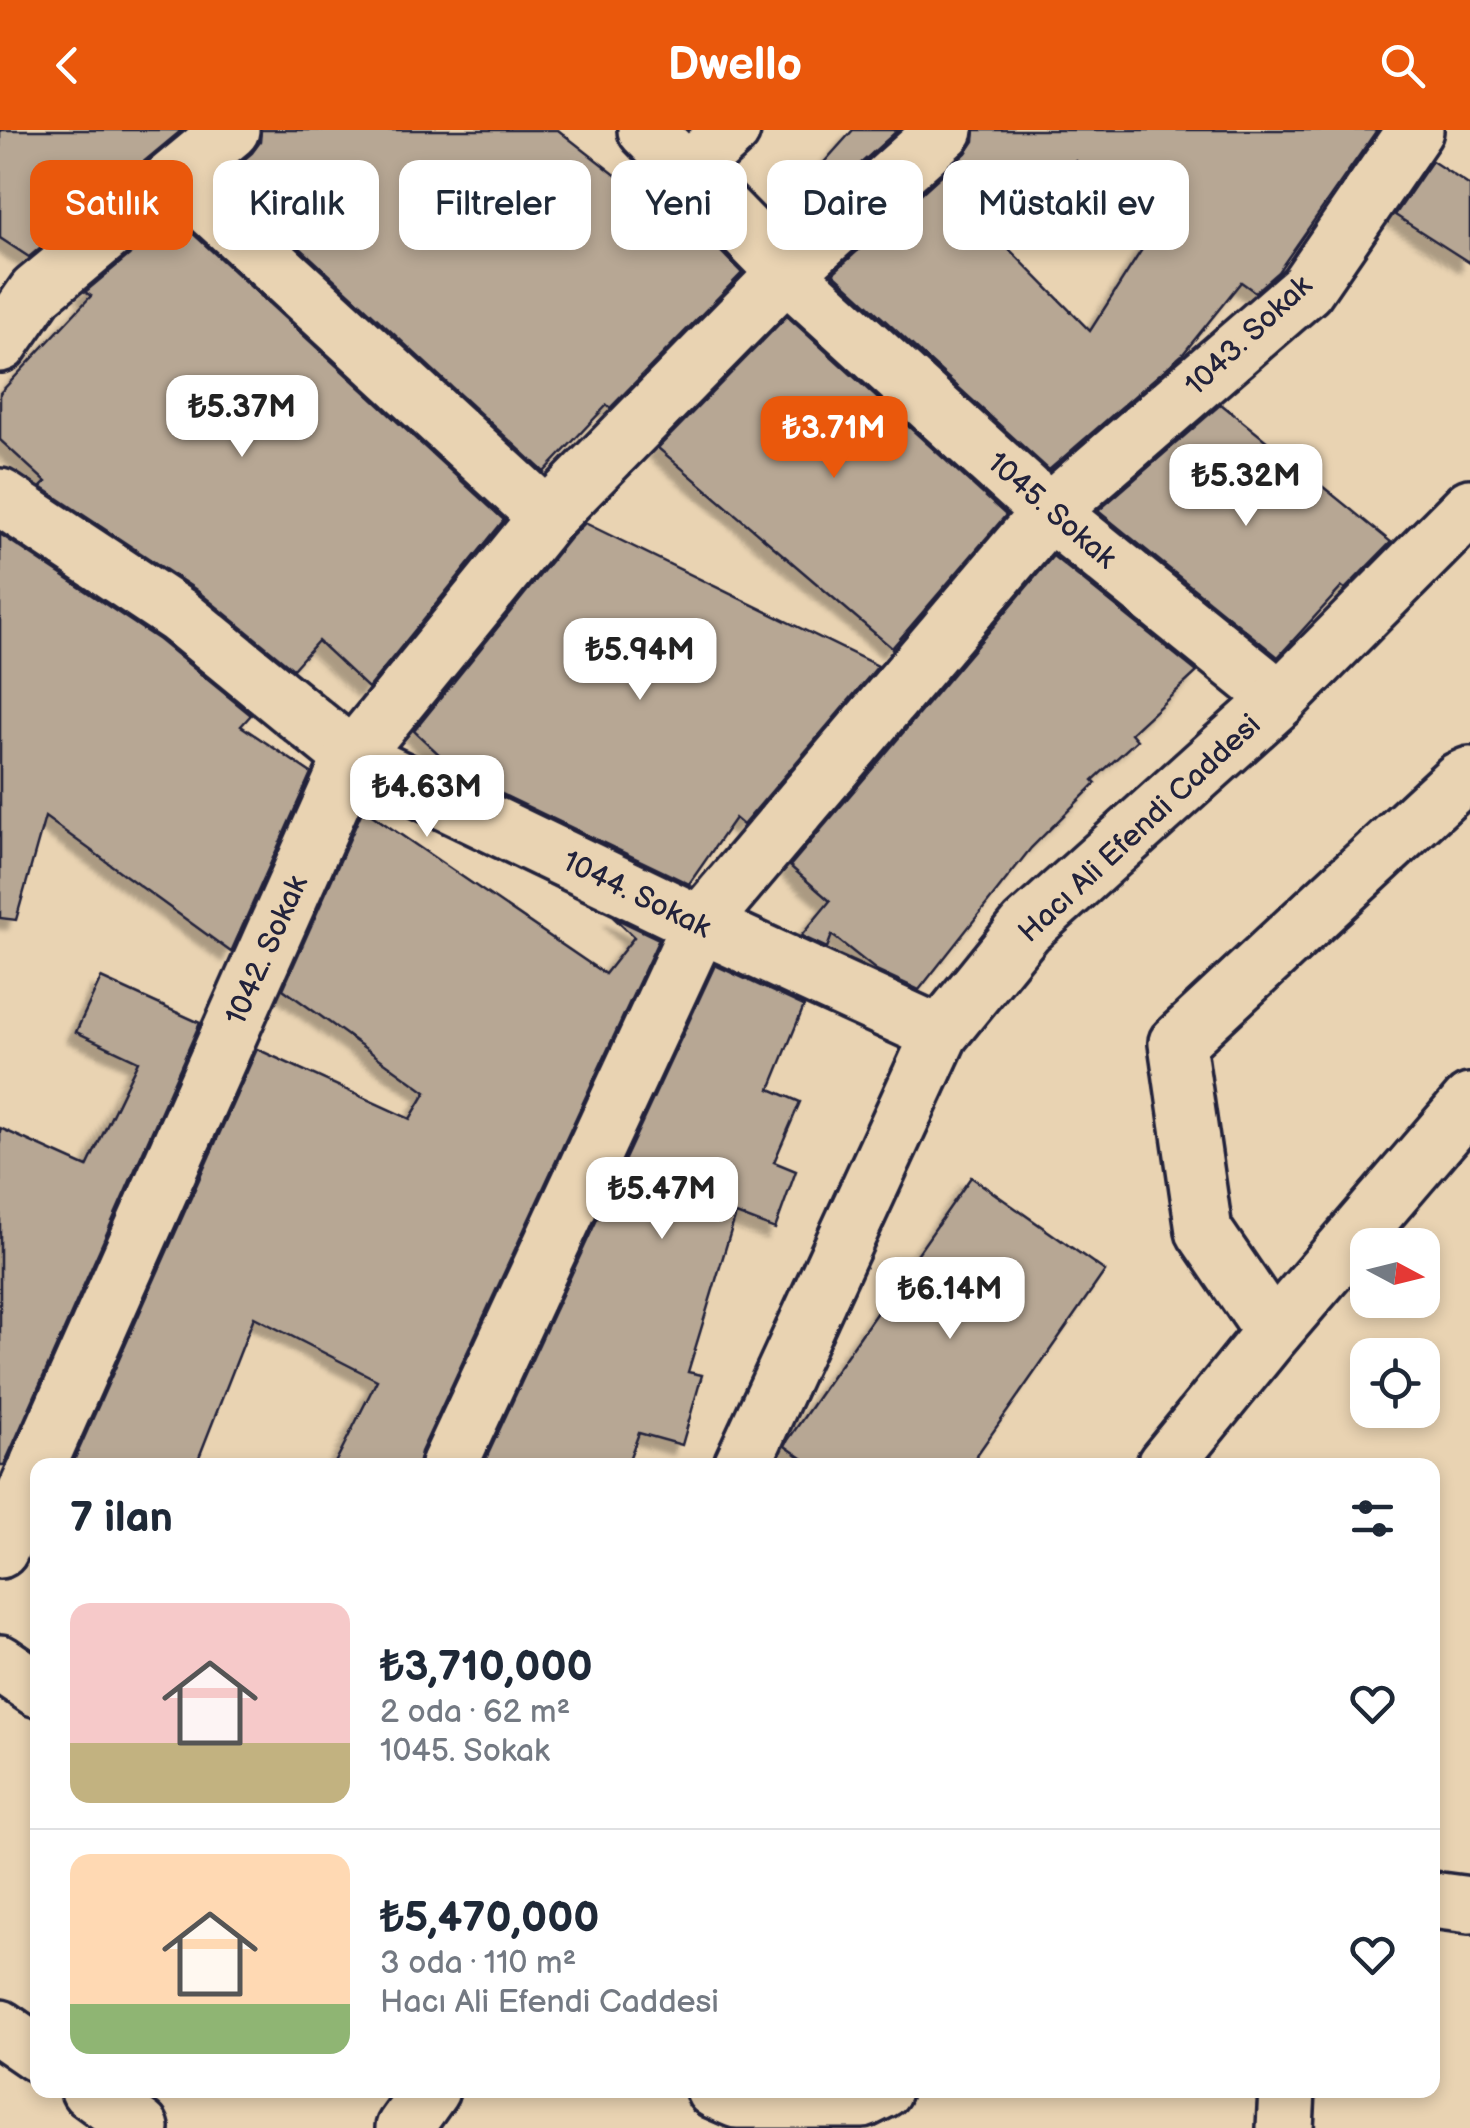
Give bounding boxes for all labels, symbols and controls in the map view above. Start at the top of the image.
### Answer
icon: back [40,38,95,93]
text: Dwello [668,38,802,93]
icon: search [1375,38,1430,93]
chip: Satılık [30,160,193,250]
chip: Kiralık [213,160,379,250]
chip: Filtreler [399,160,591,250]
chip: Yeni [611,160,747,250]
chip: Daire [767,160,923,250]
chip: Müstakil ev [943,160,1189,250]
street label: 1043. Sokak [1178,268,1320,404]
pin: ₺5.37M [161,375,323,460]
text: ₺5.37M [188,388,296,427]
pin: ₺3.71M [753,396,915,481]
text: ₺3.71M [783,409,885,448]
pin: ₺5.32M [1165,444,1327,529]
street label: 1045. Sokak [979,445,1123,577]
text: ₺5.32M [1191,457,1301,496]
pin: ₺5.94M [559,618,721,703]
text: ₺5.94M [586,631,695,670]
street label: Hacı Ali Efendi Caddesi [1011,707,1268,950]
pin: ₺4.63M [346,755,508,840]
text: ₺4.63M [372,768,482,807]
street label: 1044. Sokak [557,844,717,946]
street label: 1042. Sokak [218,870,316,1031]
pin: ₺5.47M [581,1157,743,1242]
text: ₺5.47M [608,1170,716,1209]
north arrow [1350,1228,1440,1318]
map controls [1350,1228,1440,1428]
pin: ₺6.14M [869,1257,1031,1342]
text: ₺6.14M [898,1270,1002,1309]
button: locate [1350,1338,1440,1428]
icon: filters [1345,1491,1400,1546]
text: 7 ilan [70,1493,173,1544]
text: ₺3,710,000 [380,1642,593,1693]
icon: home [150,1643,270,1763]
icon: heart [1345,1676,1400,1731]
text: 2 oda · 62 m² [380,1693,570,1732]
text: 1045. Sokak [380,1732,550,1771]
text: ₺5,470,000 [380,1893,600,1944]
icon: home [150,1894,270,2014]
icon: heart [1345,1927,1400,1982]
text: 3 oda · 110 m² [380,1944,576,1983]
text: Hacı Ali Efendi Caddesi [380,1983,719,2022]

